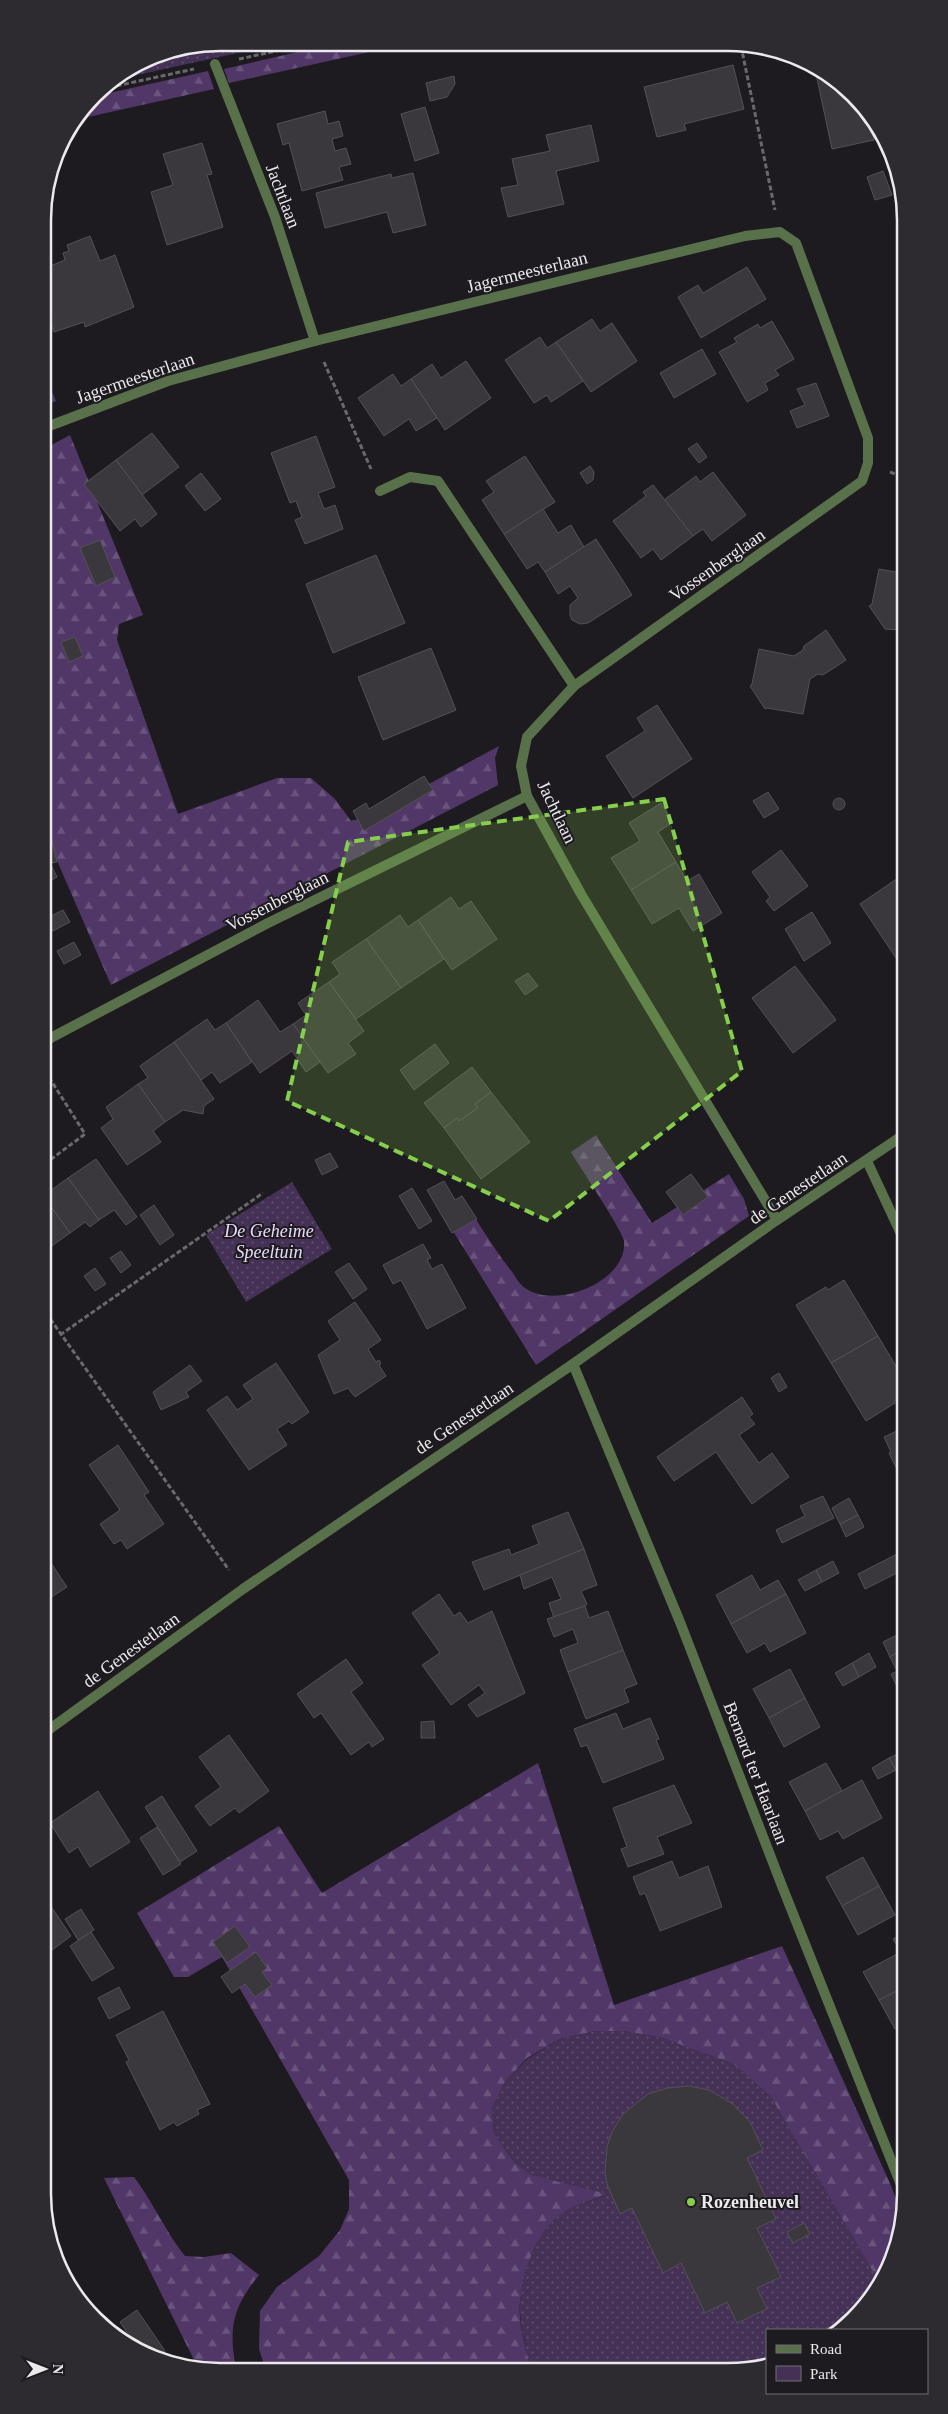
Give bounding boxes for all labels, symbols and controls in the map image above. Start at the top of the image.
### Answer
street label: Jachtlaan [262,161,304,231]
street label: Jagermeesterlaan [464,247,590,297]
street label: Jagermeesterlaan [73,348,197,408]
street label: Vossenberglaan [665,525,769,605]
street label: Jachtlaan [533,778,581,846]
street label: Vossenberglaan [222,867,332,935]
street label: de Genestetlaan [745,1148,851,1228]
park label: De Geheime Speeltuin [223,1221,314,1262]
street label: de Genestetlaan [411,1378,517,1458]
street label: de Genestetlaan [79,1608,183,1692]
street label: Bernard ter Haarlaan [720,1699,792,1847]
place label: Rozenheuvel [701,2192,799,2212]
marker: Rozenheuvel [685,2196,697,2208]
legend [766,2329,928,2394]
text: Road [810,2341,842,2357]
north arrow [20,2344,70,2394]
text: N [50,2364,65,2374]
text: Park [810,2366,838,2382]

